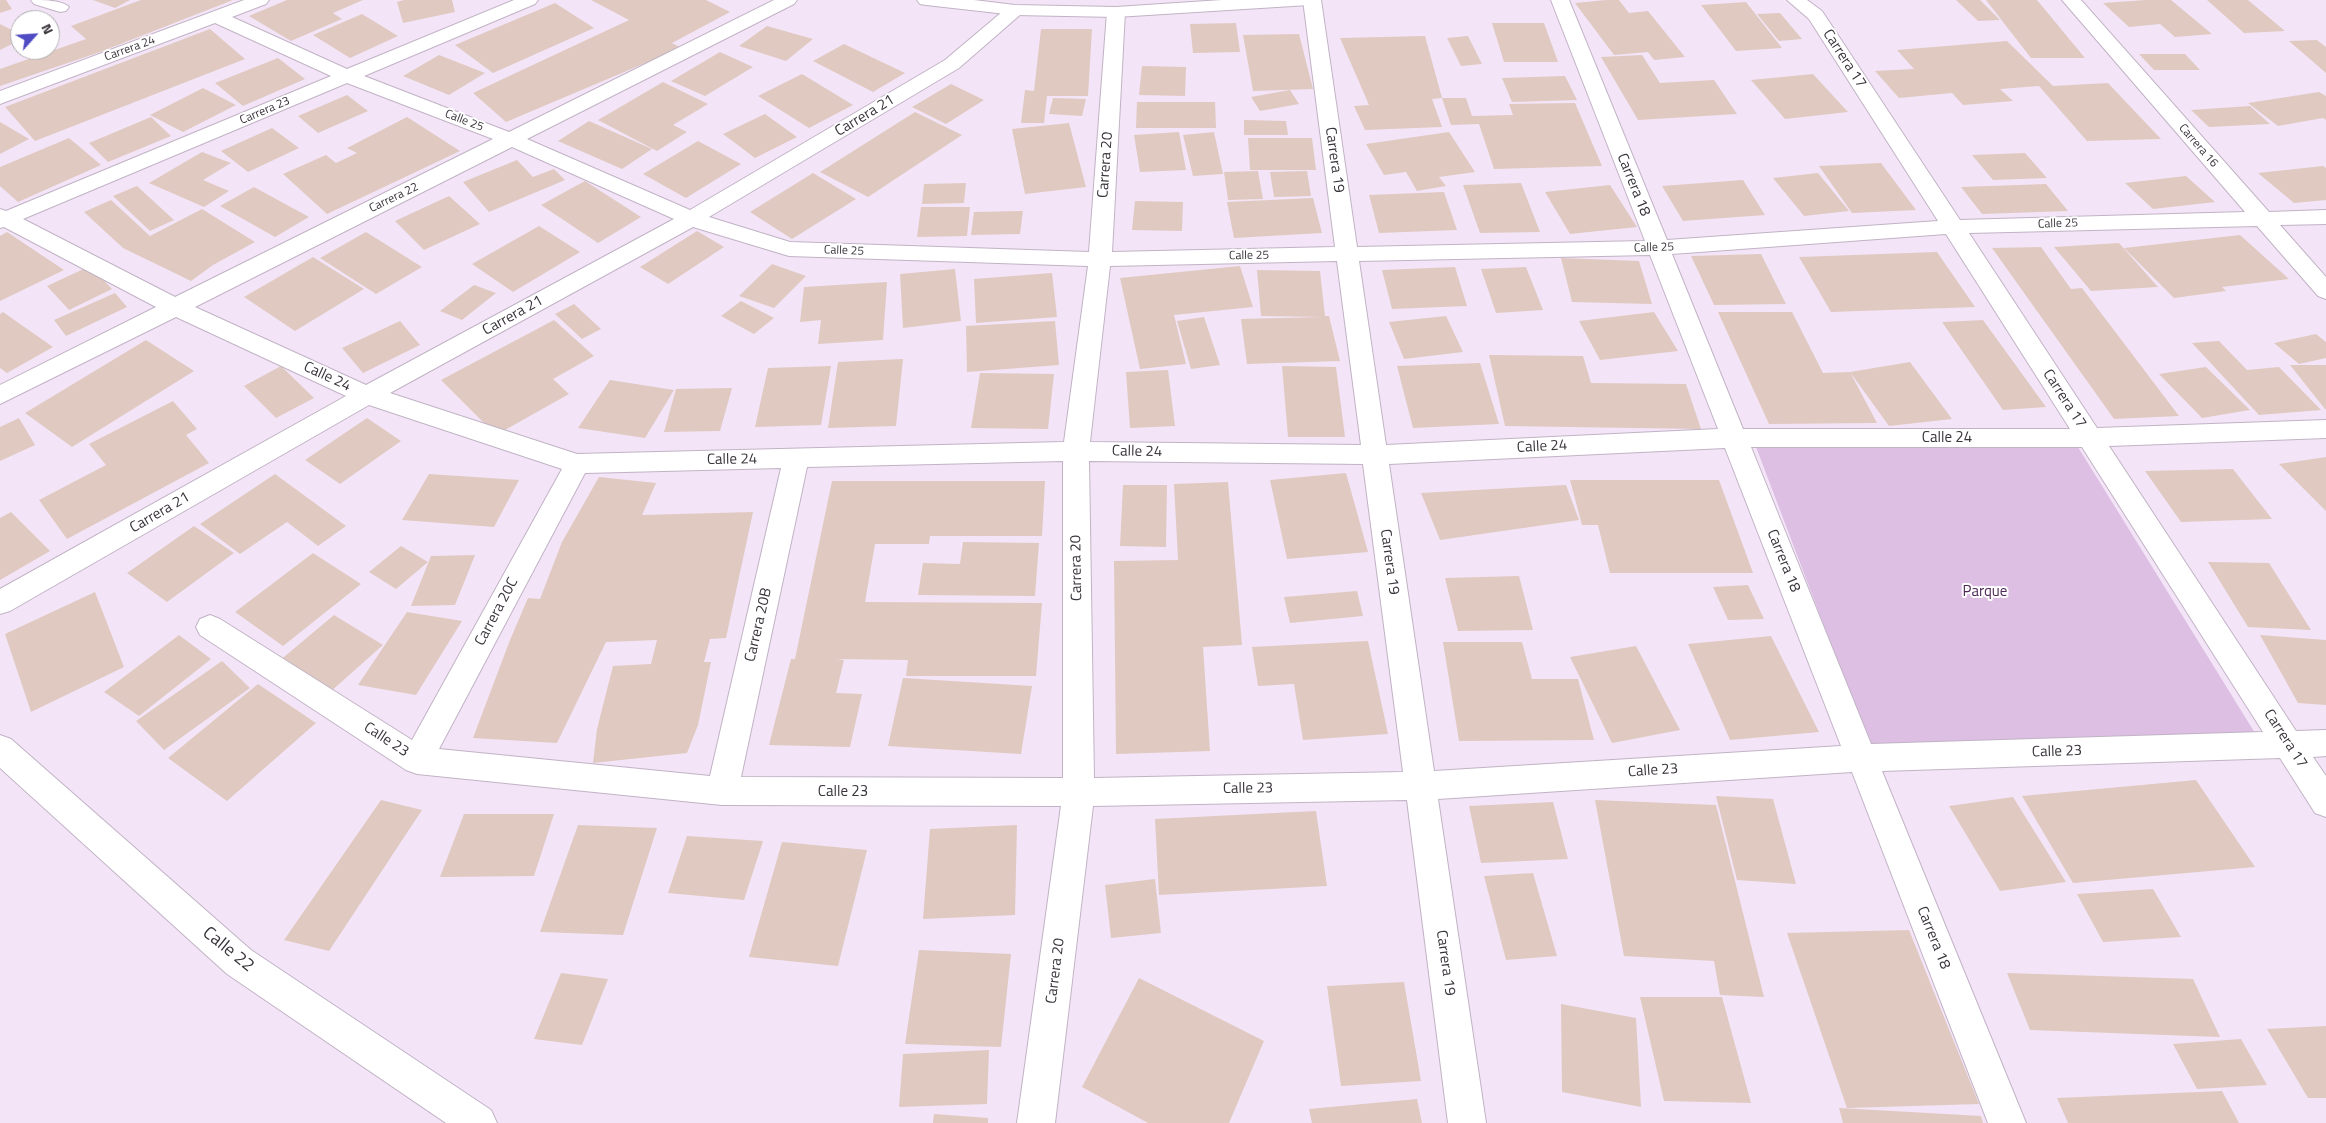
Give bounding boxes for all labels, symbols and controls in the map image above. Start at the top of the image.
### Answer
north arrow [10,10,60,60]
text: N [36,20,60,38]
street label: Carrera 17 [1818,26,1870,92]
street label: Carrera 24 [103,33,157,65]
street label: Carrera 21 [832,91,898,141]
street label: Carrera 23 [238,94,292,128]
street label: Calle 25 [443,107,485,135]
street label: Carrera 16 [2175,121,2221,171]
street label: Carrera 19 [1320,126,1348,194]
street label: Carrera 20 [1095,131,1117,199]
street label: Carrera 18 [1612,151,1654,219]
street label: Carrera 22 [367,180,421,216]
street label: Calle 25 [2038,216,2078,232]
street label: Calle 25 [1634,240,1674,256]
street label: Calle 25 [824,243,864,259]
street label: Calle 25 [1229,248,1269,264]
street label: Carrera 21 [480,292,546,340]
street label: Calle 24 [300,358,354,396]
street label: Carrera 17 [2038,366,2090,432]
street label: Calle 24 [1922,429,1972,447]
street label: Calle 24 [1516,437,1568,457]
street label: Calle 24 [1112,443,1162,461]
street label: Calle 24 [707,451,757,469]
street label: Carrera 21 [127,489,193,537]
street label: Carrera 18 [1762,527,1804,595]
street label: Carrera 19 [1375,528,1403,596]
street label: Carrera 20 [1067,535,1087,601]
street label: Carrera 20C [472,575,522,649]
park label: Parque [1963,583,2007,601]
street label: Carrera 20B [742,586,776,664]
street label: Carrera 17 [2259,706,2311,772]
street label: Calle 23 [360,719,412,761]
street label: Calle 23 [2032,742,2082,762]
street label: Calle 23 [1627,760,1679,782]
street label: Calle 23 [1223,780,1273,798]
street label: Calle 23 [818,783,868,801]
street label: Carrera 18 [1912,904,1954,972]
street label: Calle 22 [198,923,258,977]
street label: Carrera 19 [1431,929,1459,997]
street label: Carrera 20 [1043,937,1069,1005]

